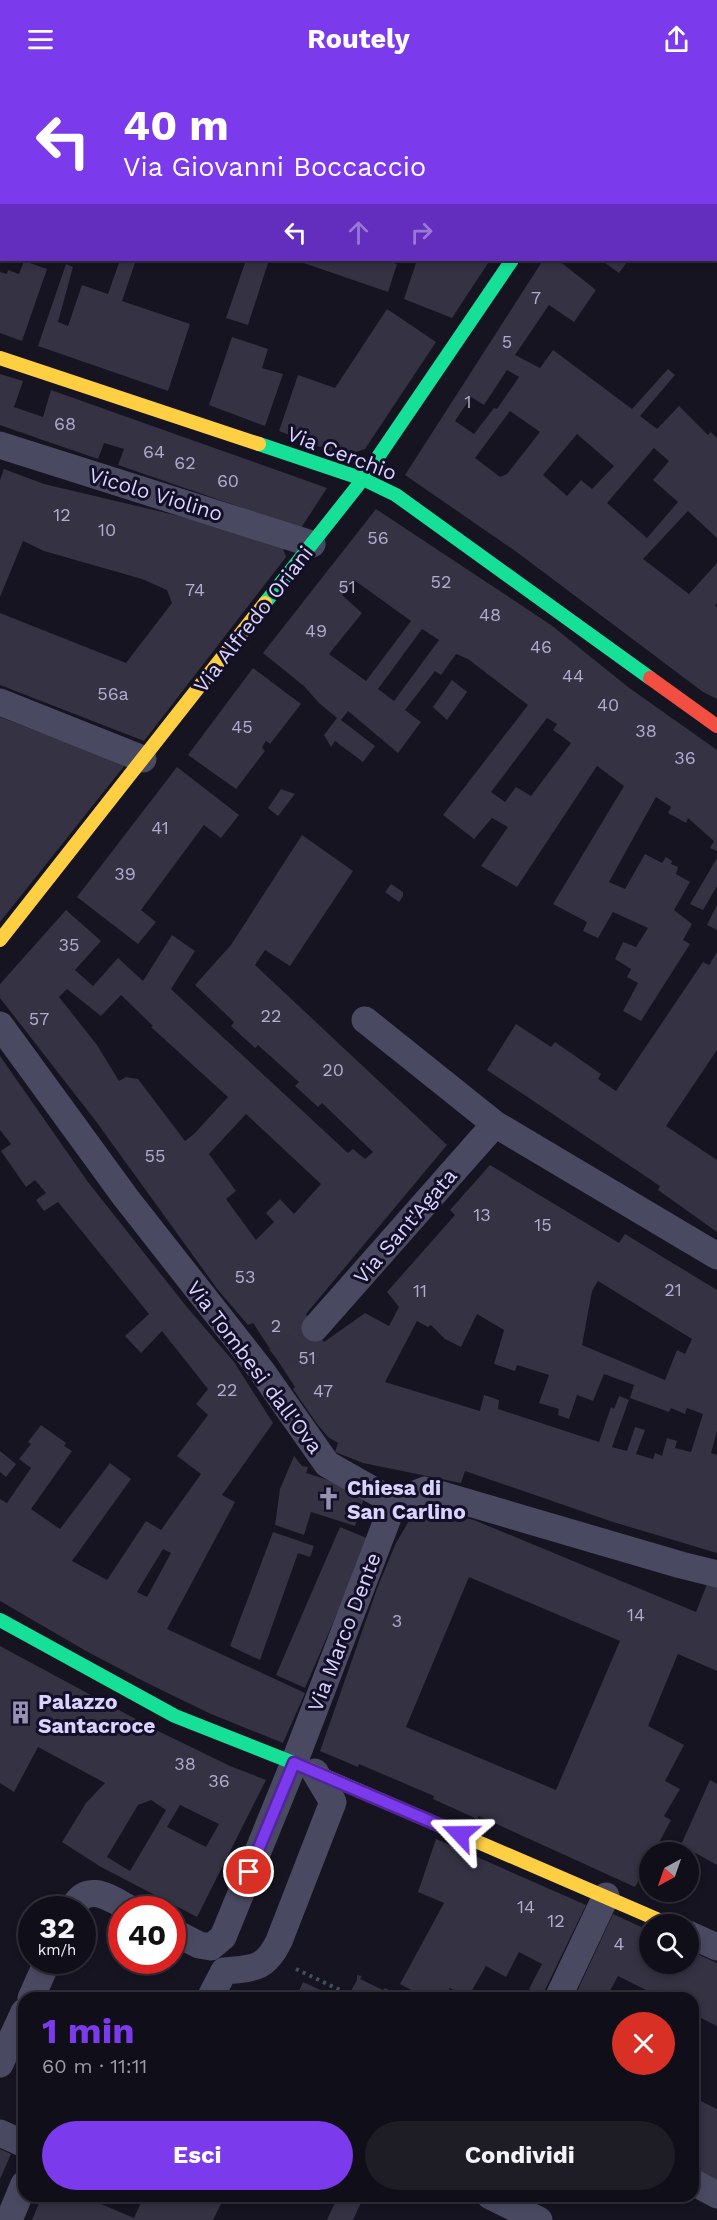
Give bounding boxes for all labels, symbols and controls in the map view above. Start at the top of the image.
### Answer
icon: menu [24,23,57,56]
text: Routely [307,23,410,55]
icon: share [660,23,693,56]
text: 40 m [123,101,229,150]
icon: left [24,102,102,180]
text: Via Giovanni Boccaccio [123,151,426,183]
icon: left [279,216,312,249]
icon: ahead [342,216,375,249]
icon: right [405,216,438,249]
house number: 7 [531,287,541,308]
house number: 5 [502,331,512,352]
house number: 1 [464,391,472,412]
house number: 68 [54,413,76,434]
street label: Via Cerchio [284,421,400,485]
house number: 64 [143,441,165,462]
house number: 62 [174,452,196,473]
street label: Vicolo Violino [86,462,226,526]
house number: 60 [217,470,239,491]
house number: 12 [53,504,71,525]
house number: 10 [98,519,116,540]
house number: 56 [367,527,389,548]
street label: Via Alfredo Oriani [188,541,318,697]
house number: 52 [431,571,451,592]
house number: 51 [338,576,356,597]
house number: 74 [185,579,205,600]
house number: 48 [479,604,501,625]
house number: 49 [305,620,327,641]
house number: 46 [530,636,552,657]
house number: 44 [562,665,584,686]
house number: 56a [97,683,129,704]
house number: 40 [597,694,619,715]
house number: 45 [231,716,253,737]
house number: 38 [635,720,657,741]
house number: 36 [674,747,696,768]
house number: 41 [151,817,169,838]
house number: 39 [114,863,136,884]
house number: 35 [59,934,79,955]
house number: 22 [261,1005,282,1026]
house number: 57 [29,1008,49,1029]
house number: 20 [322,1059,344,1080]
house number: 55 [145,1145,165,1166]
street label: Via Sant'Agata [348,1163,462,1289]
house number: 13 [473,1204,491,1225]
house number: 15 [534,1214,552,1235]
house number: 53 [235,1266,255,1287]
street label: Via Tombesi dall'Ova [182,1276,328,1458]
house number: 21 [664,1279,682,1300]
house number: 11 [413,1280,427,1301]
house number: 2 [271,1315,281,1336]
house number: 51 [298,1347,316,1368]
house number: 22 [217,1379,238,1400]
house number: 47 [313,1380,333,1401]
place label: Chiesa di San Carlino [347,1475,466,1524]
church icon: Chiesa di San Carlino [316,1486,342,1512]
street label: Via Marco Dente [302,1549,386,1715]
house number: 14 [627,1604,645,1625]
house number: 3 [392,1610,402,1631]
place label: Palazzo Santacroce [38,1689,155,1738]
building icon: Palazzo Santacroce [7,1700,33,1726]
house number: 38 [174,1753,196,1774]
house number: 36 [208,1770,230,1791]
position arrow [428,1802,492,1866]
north arrow [639,1842,699,1902]
map controls [639,1842,699,1974]
pin [223,1846,274,1897]
icon: arrive [232,1855,265,1888]
speed limit sign: 40 [108,1896,186,1974]
house number: 14 [517,1896,535,1917]
text: 32 [39,1910,75,1945]
house number: 12 [547,1910,565,1931]
button: search [639,1914,699,1974]
house number: 4 [614,1933,625,1954]
text: km/h [38,1941,76,1959]
text: 1 min [42,2010,134,2052]
button: close [612,2012,675,2075]
text: 60 m · 11:11 [42,2054,147,2078]
button: Esci [42,2121,353,2190]
button: Condividi [365,2121,675,2190]

